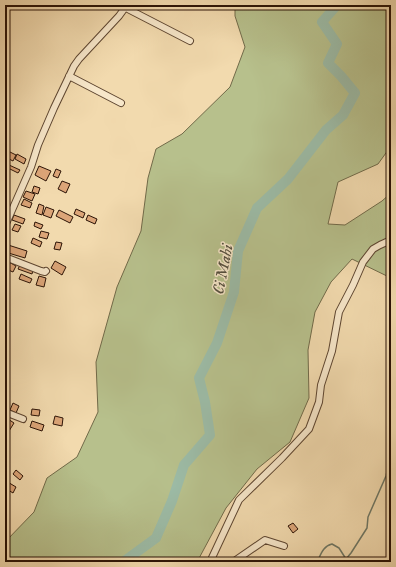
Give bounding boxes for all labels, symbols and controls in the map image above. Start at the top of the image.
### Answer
water label: Ci Mahi [209,241,239,296]

